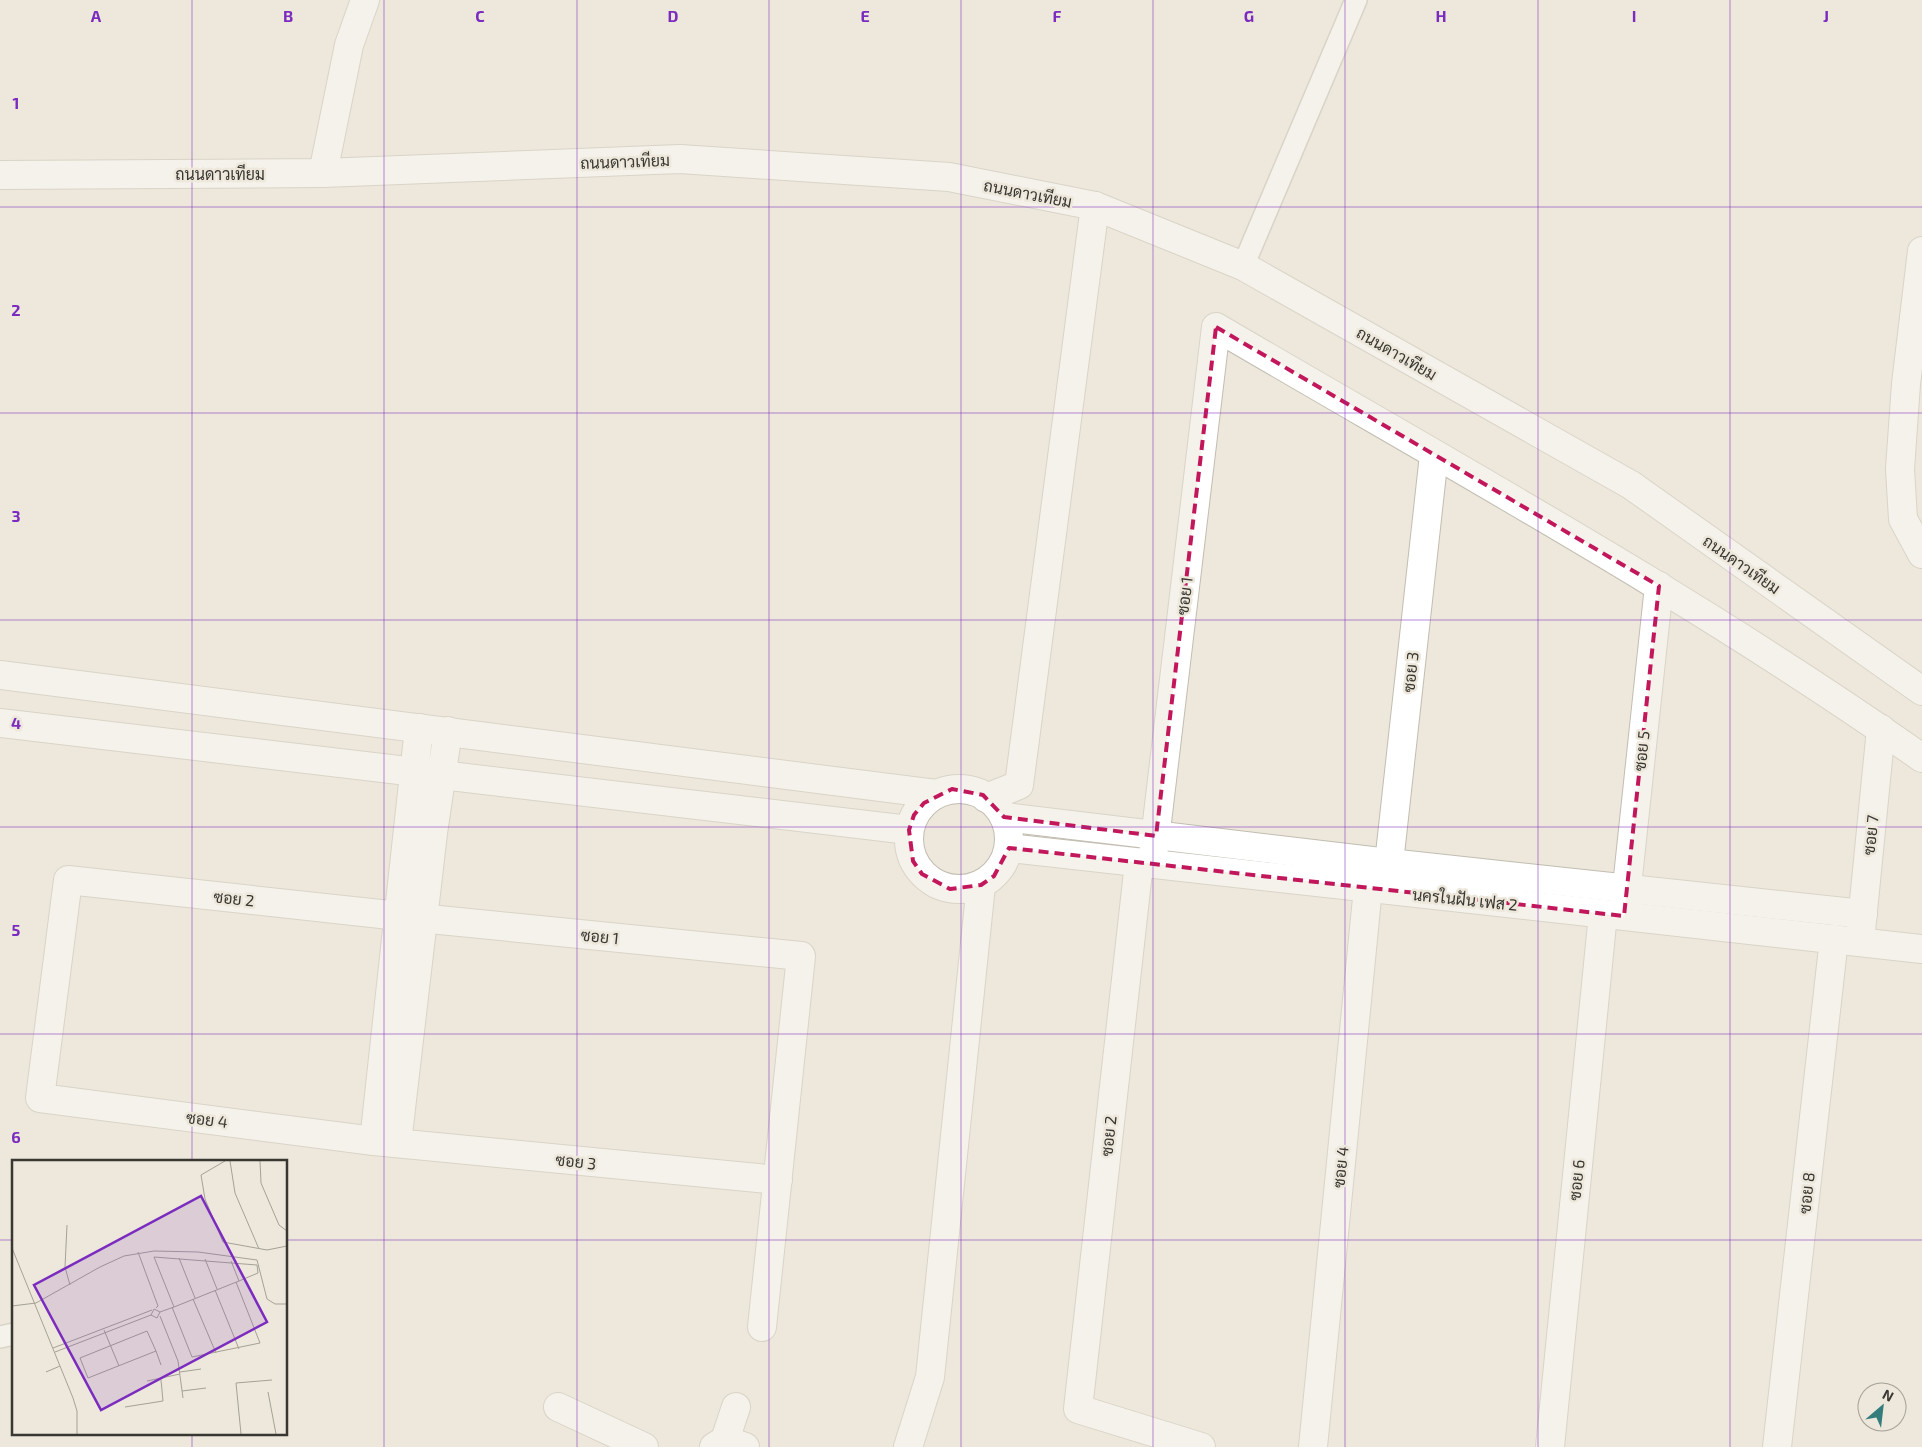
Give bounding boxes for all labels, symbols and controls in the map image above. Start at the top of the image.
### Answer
text: A [91,6,102,25]
text: B [283,6,293,25]
text: C [475,6,485,25]
text: D [668,6,679,25]
text: E [860,6,870,25]
text: F [1053,6,1062,25]
text: G [1244,6,1254,25]
text: H [1435,6,1447,25]
text: I [1632,6,1636,25]
text: J [1823,6,1829,25]
text: 1 [13,93,19,112]
street label: ถนนดาวเทียม [580,149,670,172]
street label: ถนนดาวเทียม [175,163,265,183]
street label: ถนนดาวเทียม [982,174,1074,211]
text: 2 [11,300,21,319]
street label: ถนนดาวเทียม [1353,322,1441,384]
text: 3 [11,506,21,525]
street label: ถนนดาวเทียม [1700,530,1785,597]
street label: ซอย 1 [1172,576,1196,616]
street label: ซอย 3 [1398,651,1422,693]
text: 4 [11,713,21,732]
street label: ซอย 5 [1629,730,1653,772]
street label: ซอย 7 [1858,814,1882,856]
street label: นครในฝัน เฟส 2 [1411,883,1519,914]
street label: ซอย 2 [213,886,255,910]
text: 5 [12,920,21,939]
street label: ซอย 1 [580,925,620,947]
street label: ซอย 4 [185,1107,229,1131]
street label: ซอย 2 [1096,1115,1120,1157]
text: 6 [11,1127,21,1146]
street label: ซอย 4 [1328,1145,1352,1189]
street label: ซอย 3 [555,1149,597,1173]
street label: ซอย 6 [1564,1159,1588,1201]
inset map [12,1160,288,1434]
street label: ซอย 8 [1794,1171,1818,1215]
north arrow [1857,1382,1907,1432]
text: N [1880,1385,1897,1405]

